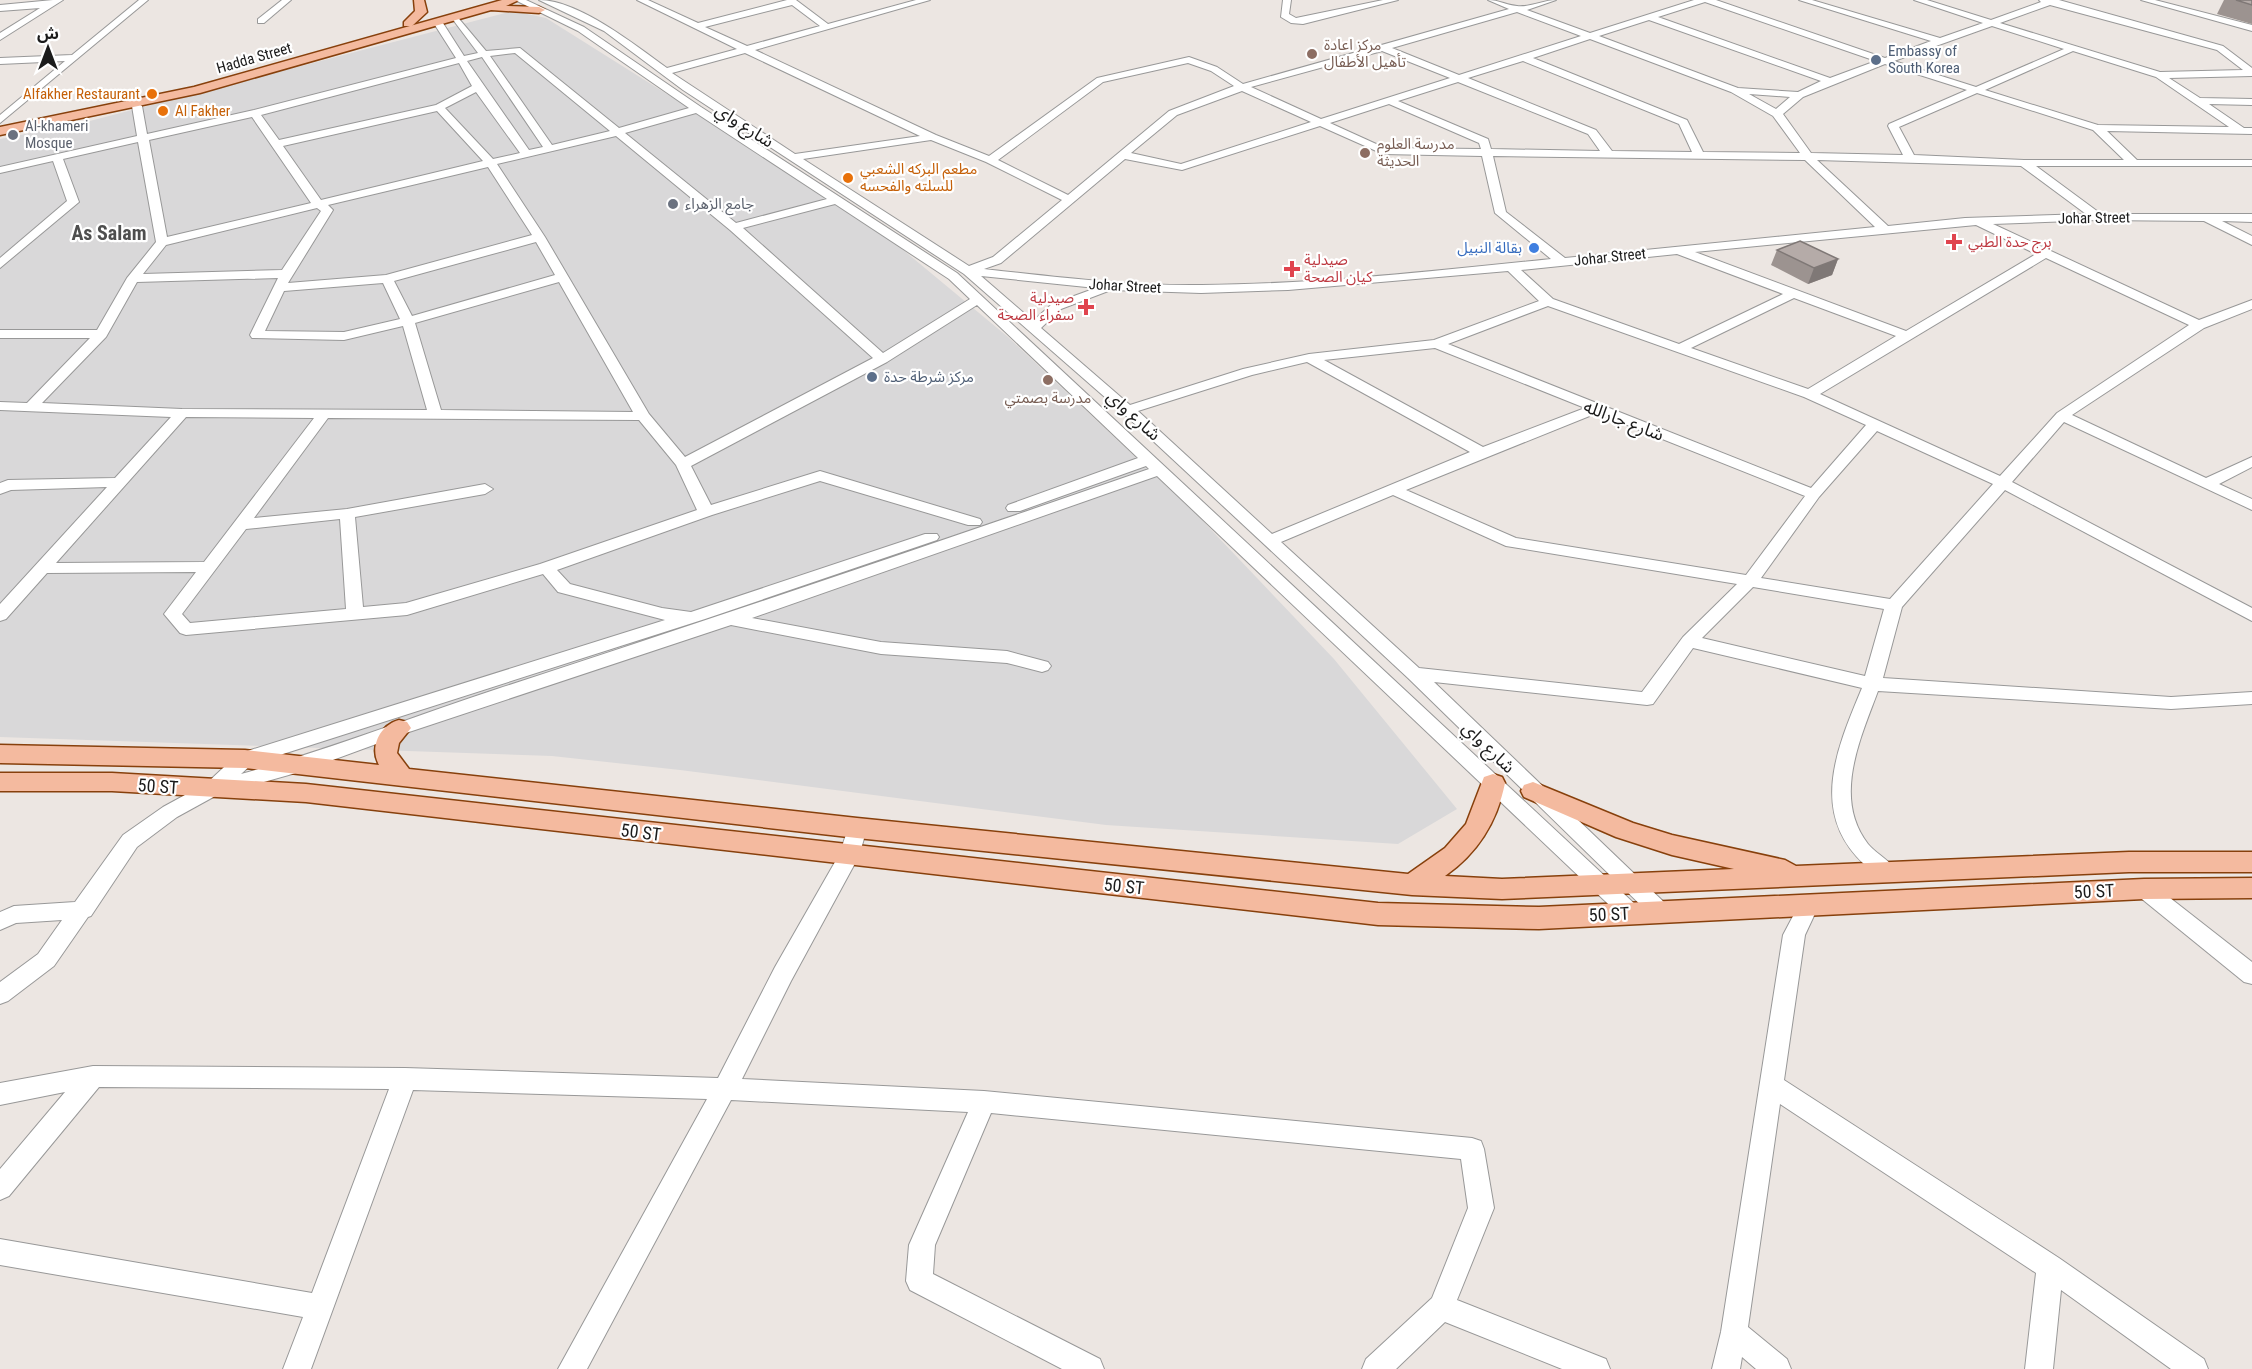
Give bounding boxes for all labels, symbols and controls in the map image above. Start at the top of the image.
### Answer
north arrow [18,18,78,78]
text: ش [37,24,59,43]
place label: مركز اعادة تأهيل الأطفال [1324,36,1406,71]
street label: Hadda Street [214,39,294,77]
place label: Embassy of South Korea [1888,42,1960,77]
marker: مركز اعادة تأهيل الأطفال [1305,47,1319,61]
marker: Embassy of South Korea [1869,53,1883,67]
place label: Alfakher Restaurant [23,85,140,103]
marker: Alfakher Restaurant [145,87,159,101]
street label: شارع واي [710,98,778,155]
place label: Al Fakher [175,102,231,120]
marker: Al Fakher [156,104,170,118]
place label: Al-khameri Mosque [25,117,88,152]
marker: Al-khameri Mosque [6,128,20,142]
place label: مدرسة العلوم الحديثة [1377,135,1455,170]
marker: مدرسة العلوم الحديثة [1358,146,1372,160]
place label: مطعم البركه الشعبي للسلته والفحسه [860,160,977,195]
marker: مطعم البركه الشعبي للسلته والفحسه [841,171,855,185]
place label: جامع الزهراء [685,195,754,216]
marker: جامع الزهراء [666,197,680,211]
street label: Johar Street [2058,208,2130,228]
district label: As Salam [71,221,147,245]
marker: برج حدة الطبي [1945,233,1963,251]
place label: برج حدة الطبي [1968,233,2052,254]
place label: بقالة النبيل [1457,239,1522,257]
marker: بقالة النبيل [1527,241,1541,255]
street label: Johar Street [1573,244,1647,270]
place label: صيدلية كيان الصحة [1304,251,1373,286]
marker: صيدلية كيان الصحة [1285,262,1299,276]
street label: Johar Street [1088,275,1162,297]
place label: صيدلية سفراء الصحة [998,289,1074,324]
marker: صيدلية سفراء الصحة [1079,300,1093,314]
place label: مركز شرطة حدة [884,368,974,386]
marker: مركز شرطة حدة [865,370,879,384]
marker: مدرسة بصمتي [1041,373,1055,387]
street label: شارع واي [1100,385,1165,448]
place label: مدرسة بصمتي [1005,389,1091,409]
street label: شارع جارالله [1579,395,1667,449]
street label: شارع واي [1455,717,1520,780]
street label: 50 ST [137,774,179,798]
street label: 50 ST [620,819,662,845]
street label: 50 ST [1103,873,1145,899]
street label: 50 ST [2073,879,2115,903]
street label: 50 ST [1588,902,1630,926]

